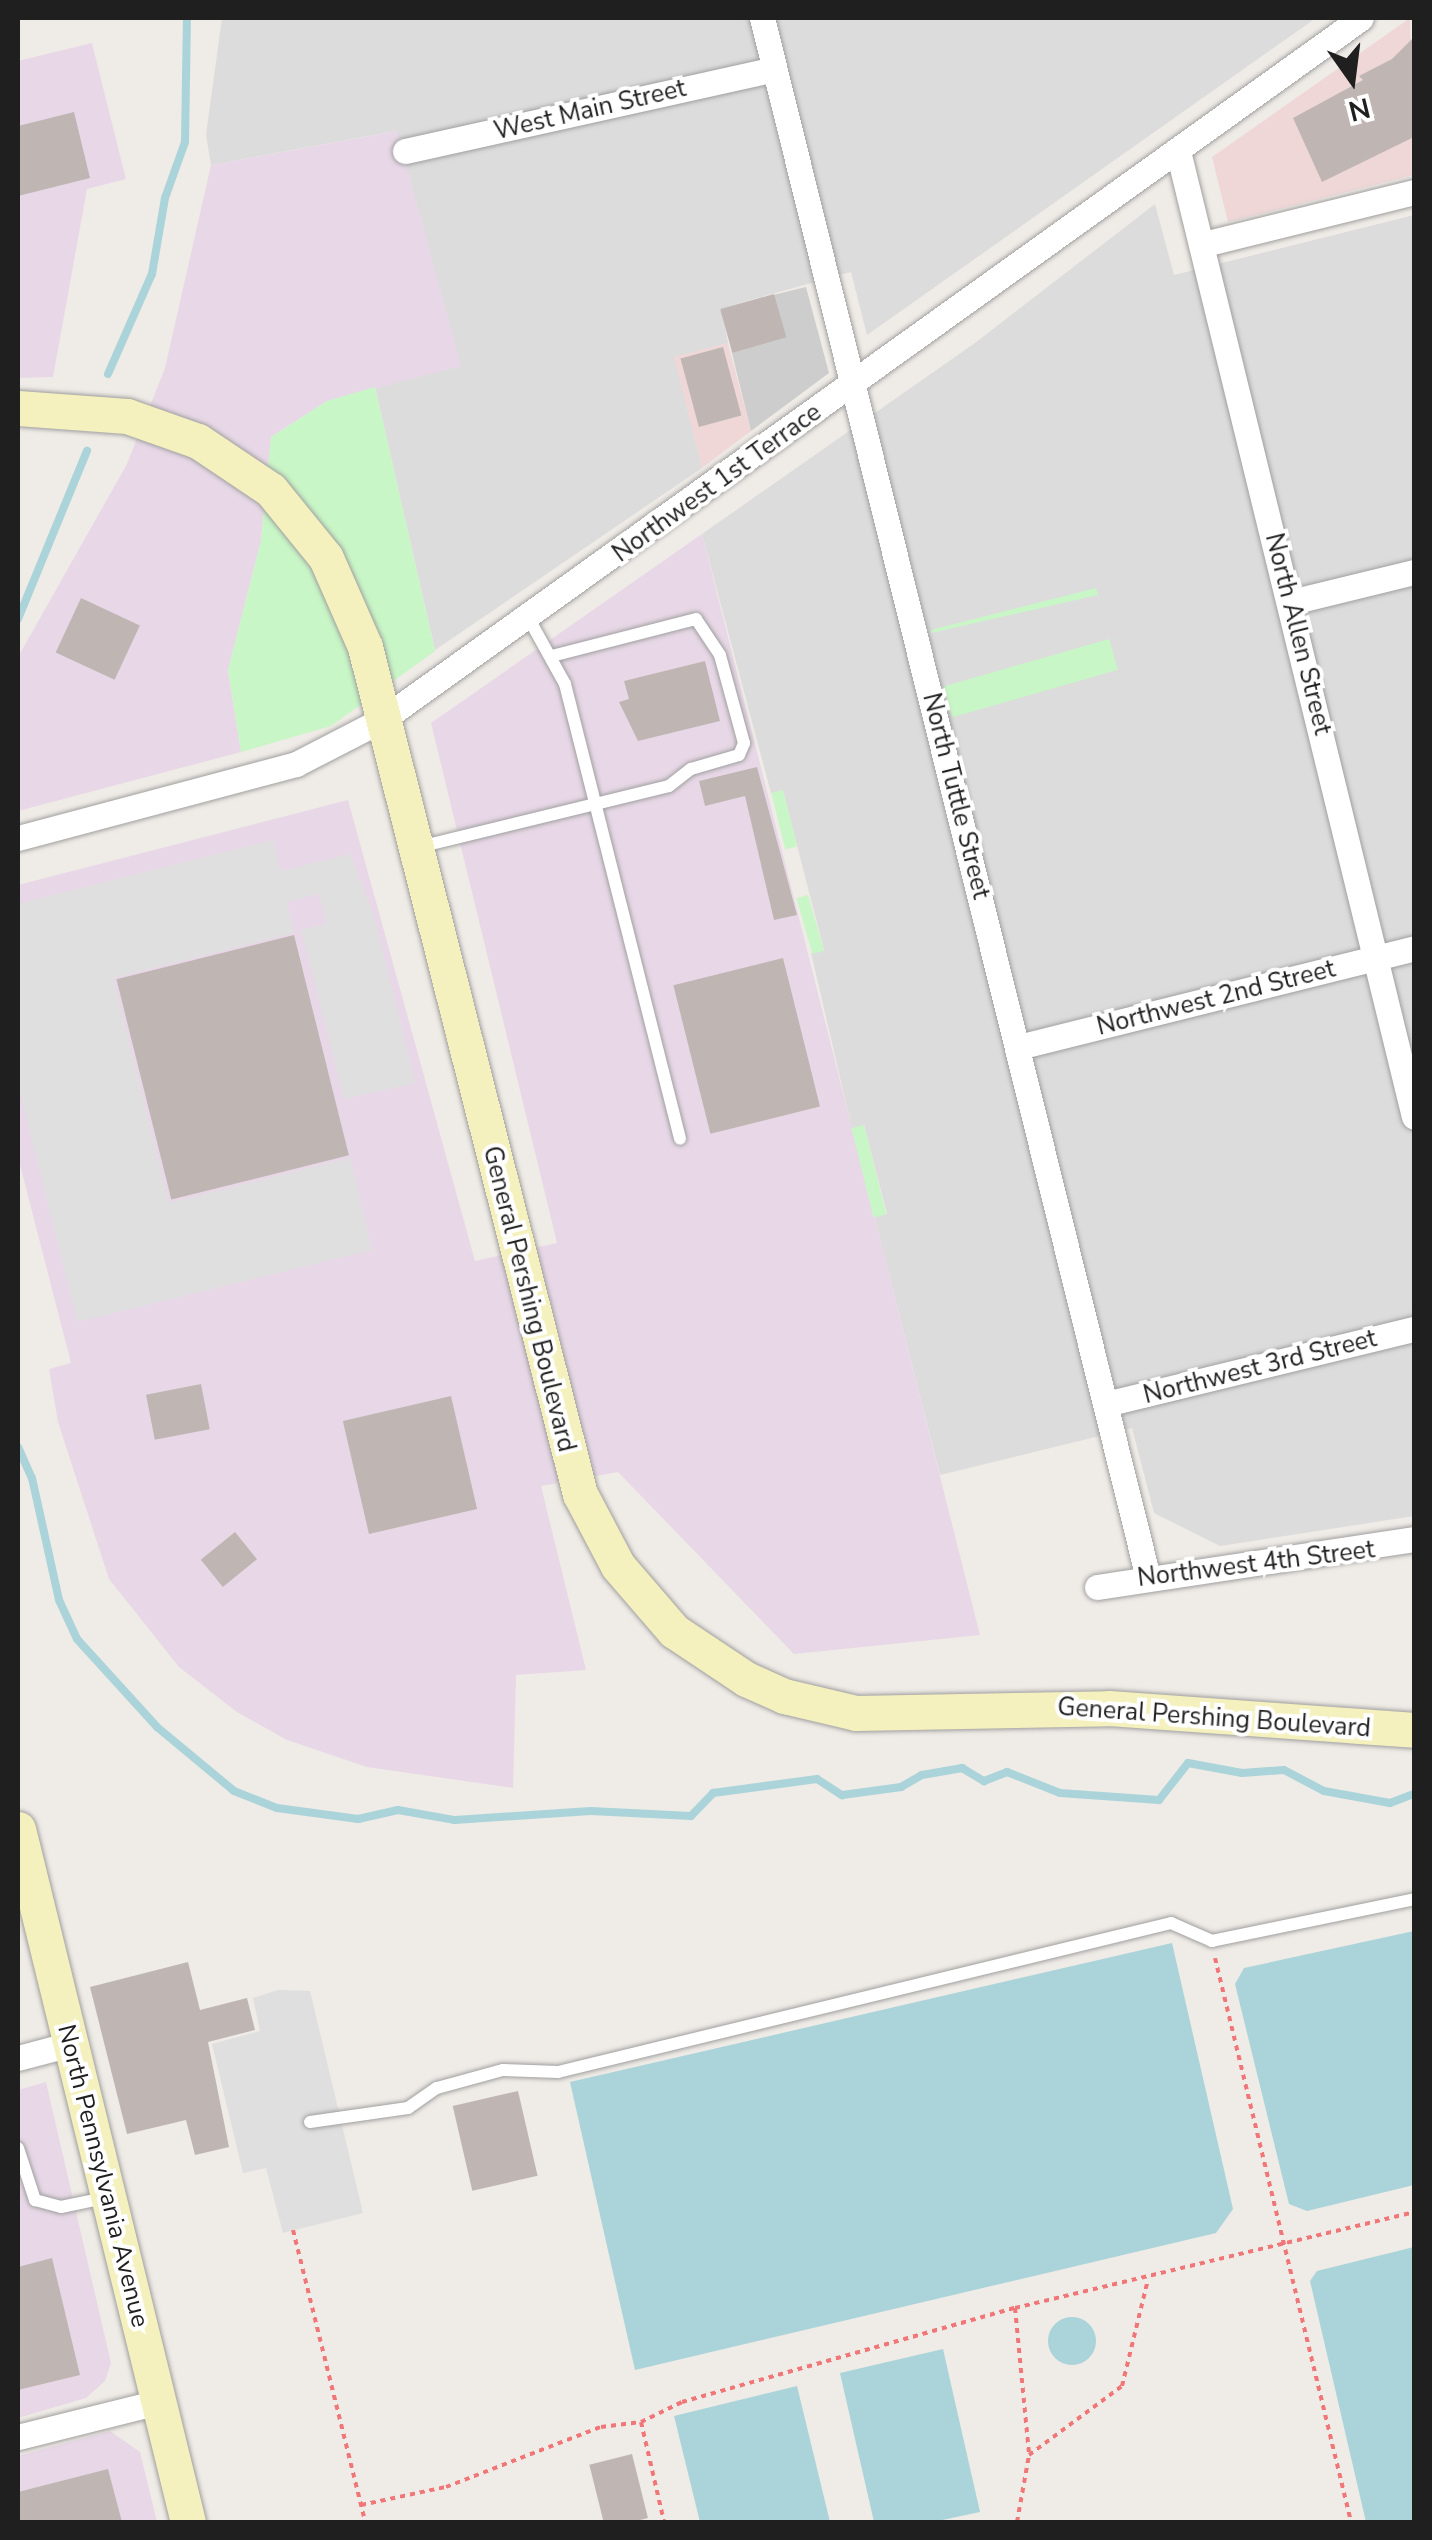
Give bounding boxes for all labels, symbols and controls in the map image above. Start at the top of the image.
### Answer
north arrow [1302,30,1402,130]
street label: West Main Street [491,73,689,147]
text: N [1345,88,1374,130]
street label: Northwest 1st Terrace [607,397,827,569]
street label: North Allen Street [1258,530,1338,738]
street label: North Tuttle Street [916,690,996,902]
street label: Northwest 2nd Street [1094,954,1338,1042]
street label: General Pershing Boulevard [476,1143,582,1455]
street label: Northwest 3rd Street [1140,1324,1380,1410]
street label: Northwest 4th Street [1136,1535,1376,1593]
street label: General Pershing Boulevard [1056,1692,1372,1744]
street label: North Pennsylvania Avenue [51,2022,155,2330]

